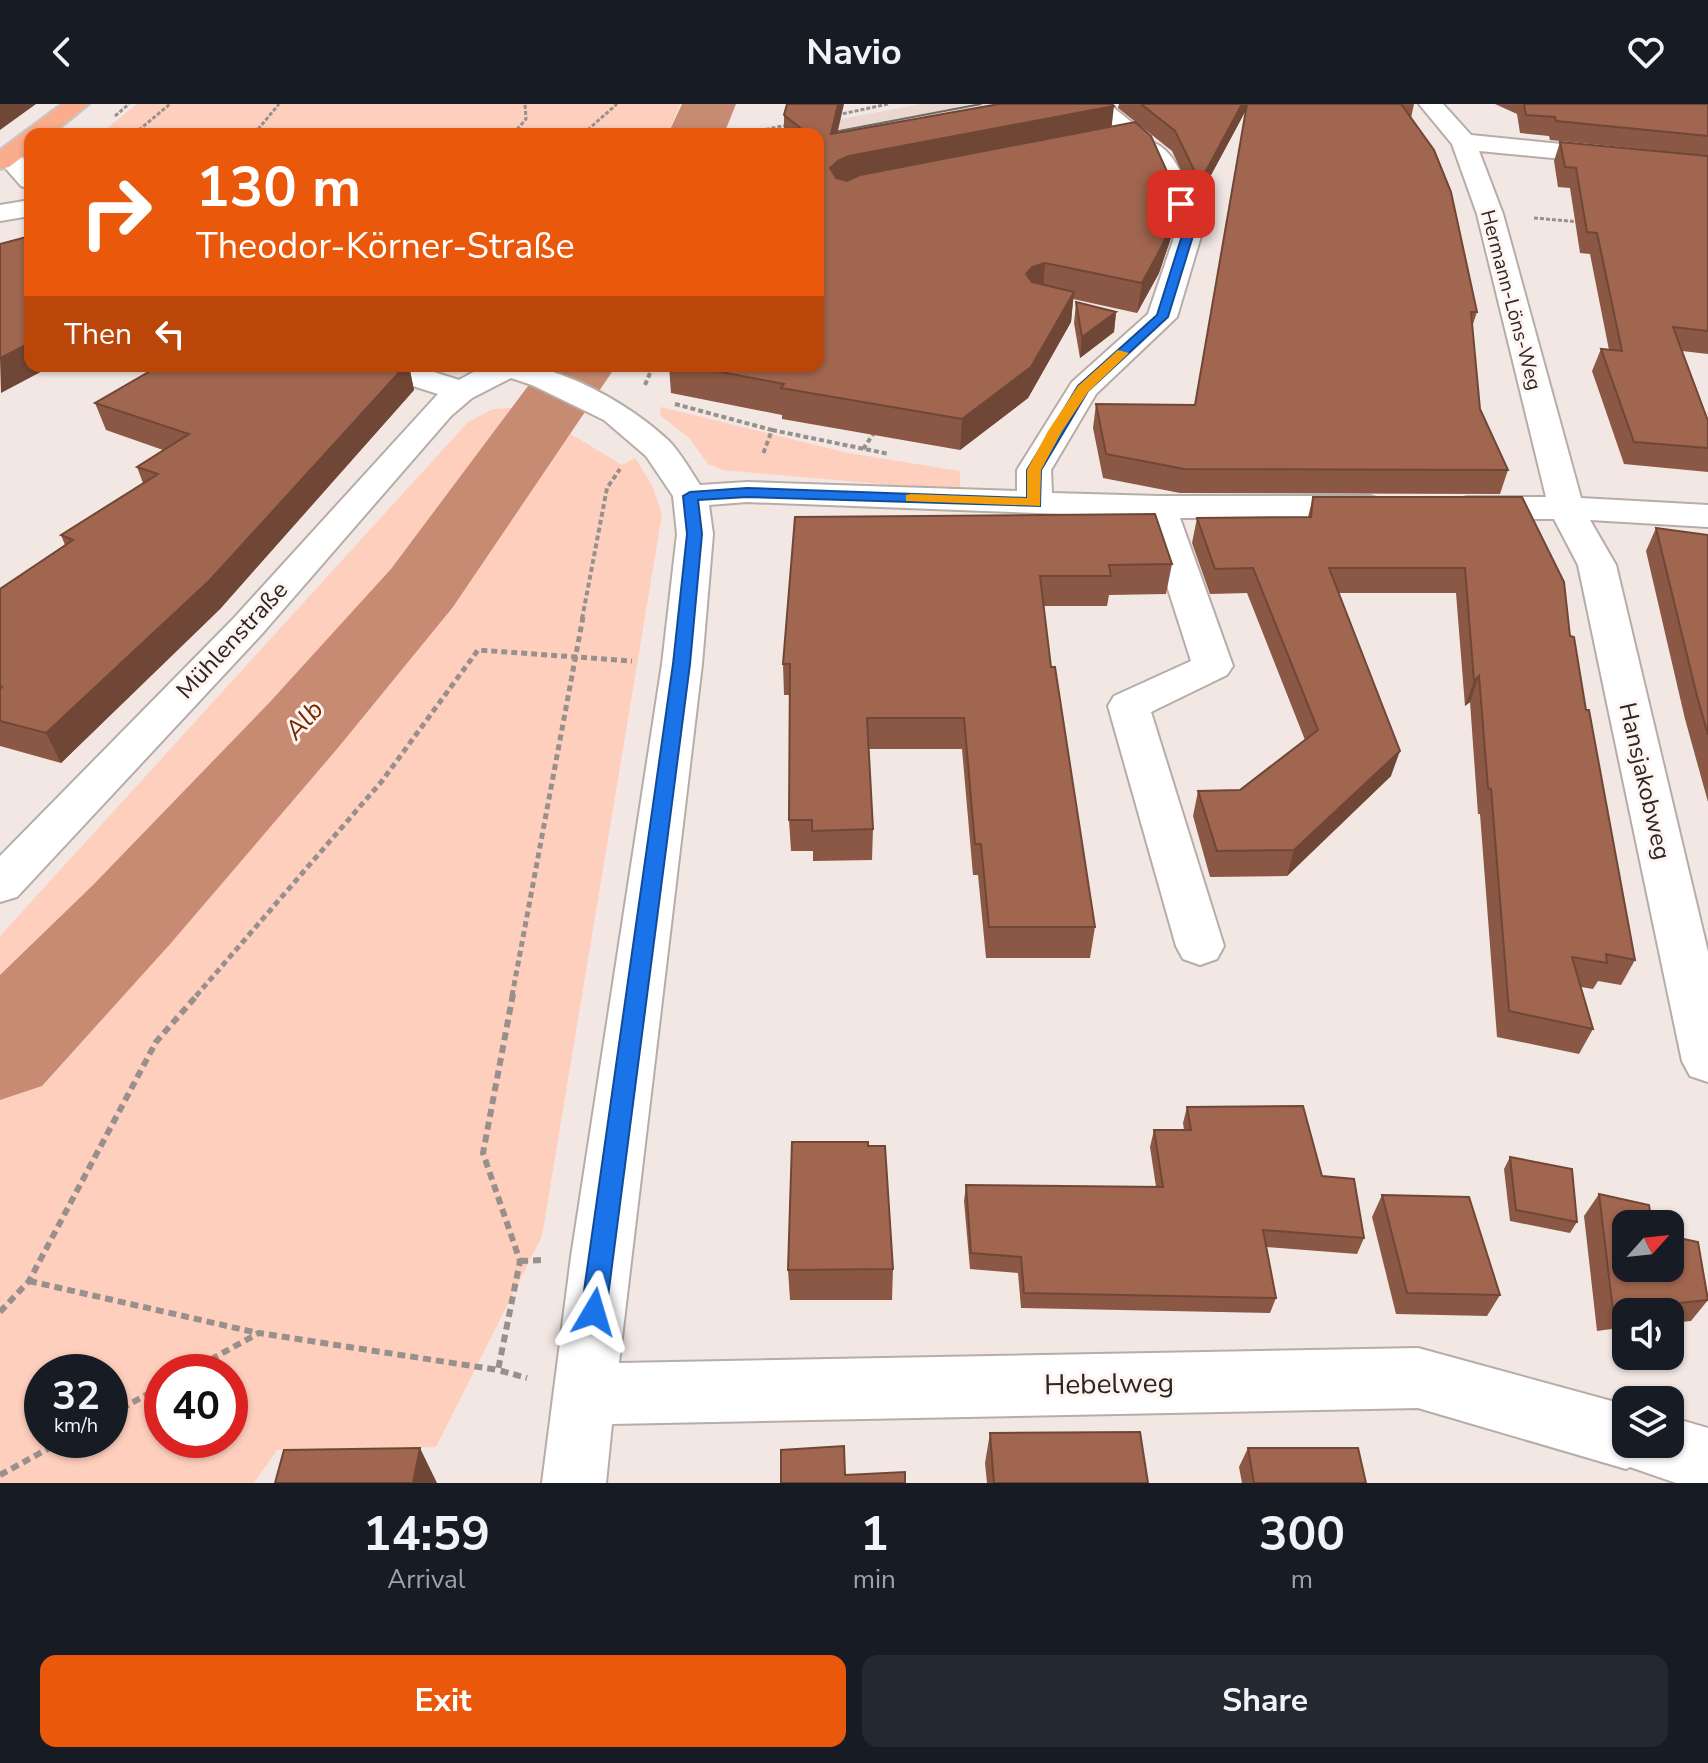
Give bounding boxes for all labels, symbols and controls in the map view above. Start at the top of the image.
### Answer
text: Navio [806,28,902,77]
icon: back [40,30,84,74]
icon: heart [1624,30,1668,74]
text: 130 m [196,149,361,226]
icon: right [64,160,168,264]
pin [1147,170,1215,238]
icon: arrive [1159,182,1203,226]
street label: Hermann-Löns-Weg [1474,207,1548,393]
text: Theodor-Körner-Straße [196,222,575,271]
icon: left [148,312,192,356]
text: Then [64,314,132,355]
street label: Mühlenstraße [169,574,295,706]
water label: Alb [276,693,331,748]
street label: Hansjakobweg [1611,699,1679,863]
north arrow [1612,1210,1684,1282]
map controls [1612,1210,1684,1458]
position arrow [552,1270,636,1354]
button: sound [1612,1298,1684,1370]
speed limit sign: 40 [144,1354,248,1458]
street label: Hebelweg [1044,1364,1174,1404]
text: 32 [52,1369,100,1423]
button: layers [1612,1386,1684,1458]
text: km/h [54,1412,98,1439]
text: 14:59 [363,1501,490,1567]
text: 1 [860,1501,889,1567]
text: 300 [1259,1501,1345,1567]
text: Arrival [387,1562,466,1597]
text: min [853,1562,896,1597]
text: m [1291,1562,1313,1597]
button: Exit [40,1655,846,1747]
button: Share [862,1655,1668,1747]

